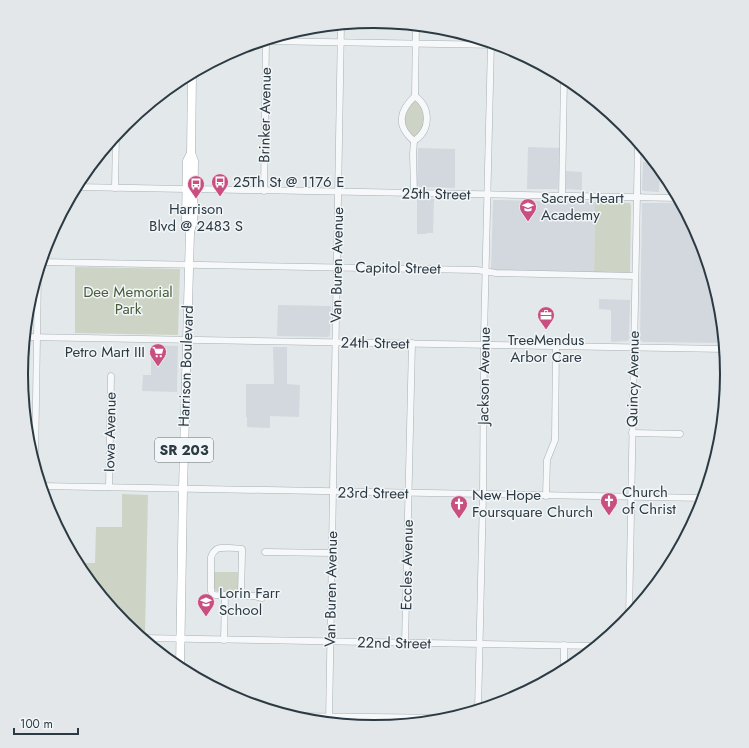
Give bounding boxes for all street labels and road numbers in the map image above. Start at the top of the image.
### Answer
street label: Brinker Avenue [253,67,277,163]
street label: 25th Street [401,182,471,206]
street label: Van Buren Avenue [325,207,349,323]
street label: Capitol Street [355,256,441,280]
street label: Harrison Boulevard [173,305,199,427]
street label: Jackson Avenue [472,327,496,427]
street label: Quincy Avenue [621,330,645,427]
street label: 24th Street [340,331,410,355]
street label: Iowa Avenue [98,391,122,472]
road number: SR 203 [155,438,213,462]
street label: 23rd Street [337,481,409,505]
street label: Eccles Avenue [395,519,419,611]
street label: Van Buren Avenue [319,531,343,647]
street label: 22nd Street [357,631,431,655]

